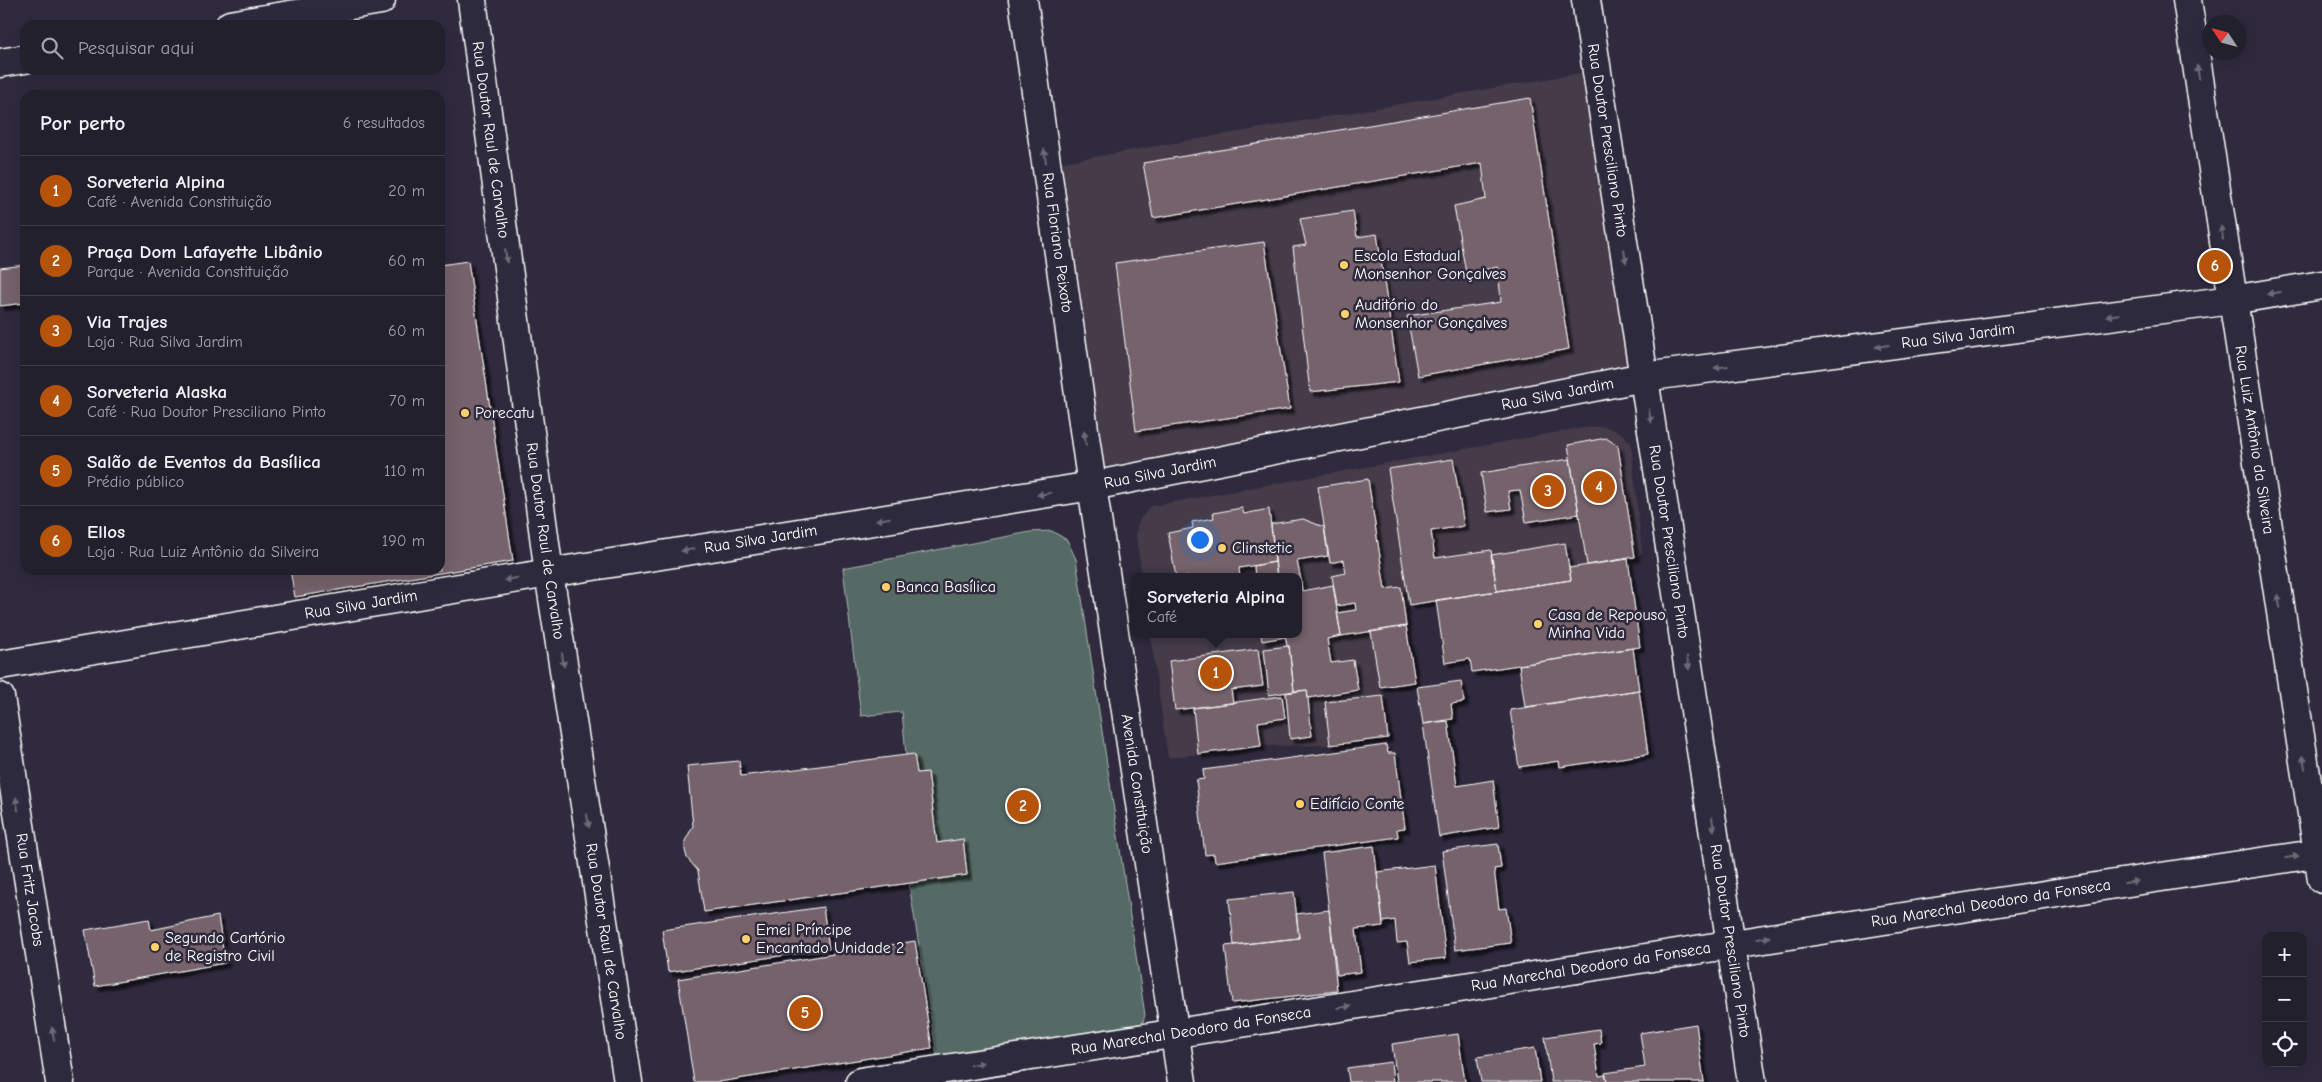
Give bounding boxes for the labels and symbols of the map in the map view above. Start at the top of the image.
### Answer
north arrow [2202,15,2247,60]
street label: Rua Doutor Raul de Carvalho [469,40,513,239]
street label: Rua Doutor Presciliano Pinto [1584,42,1631,238]
one-way arrow [2194,64,2202,80]
one-way arrow [1041,147,1049,163]
street label: Rua Floriano Peixoto [1039,171,1076,314]
one-way arrow [2218,225,2226,241]
place label: Escola Estadual Monsenhor Gonçalves [1354,247,1507,283]
pin: 6 [2199,247,2231,285]
one-way arrow [1622,248,1630,264]
one-way arrow [503,249,511,265]
marker: Escola Estadual Monsenhor Gonçalves [1338,259,1350,271]
one-way arrow [2265,289,2281,297]
place label: Auditório do Monsenhor Gonçalves [1355,296,1508,332]
marker: Auditório do Monsenhor Gonçalves [1339,308,1351,320]
one-way arrow [2105,311,2121,319]
street label: Rua Silva Jardim [1900,320,2016,352]
one-way arrow [1874,342,1890,350]
street label: Rua Luiz Antônio da Silveira [2231,344,2278,536]
one-way arrow [1713,363,1729,371]
street label: Rua Silva Jardim [1500,374,1615,414]
place label: Porecatu [475,404,535,422]
marker: Porecatu [459,407,471,419]
one-way arrow [1646,409,1654,425]
one-way arrow [1081,430,1089,446]
street label: Rua Doutor Raul de Carvalho [523,442,568,641]
street label: Rua Doutor Presciliano Pinto [1645,444,1693,640]
street label: Rua Silva Jardim [1102,453,1218,492]
pin: 4 [1583,468,1615,506]
pin: 3 [1532,472,1564,510]
one-way arrow [1035,490,1051,498]
one-way arrow [875,516,891,524]
street label: Rua Silva Jardim [703,521,818,557]
your location [1187,527,1213,553]
place label: Clinstetic [1232,539,1293,557]
marker: Clinstetic [1216,542,1228,554]
one-way arrow [680,547,696,555]
one-way arrow [502,576,518,584]
place label: Banca Basílica [896,578,996,596]
marker: Banca Basílica [880,581,892,593]
street label: Rua Silva Jardim [303,586,419,623]
one-way arrow [2275,593,2283,609]
place label: Casa de Repouso Minha Vida [1548,606,1666,642]
marker: Casa de Repouso Minha Vida [1532,618,1544,630]
one-way arrow [559,652,567,668]
pin: 1 [1200,654,1232,692]
one-way arrow [1684,656,1692,672]
street label: Avenida Constituição [1118,713,1156,855]
one-way arrow [2300,753,2308,769]
pin: 2 [1007,787,1039,825]
place label: Edifício Conte [1310,795,1404,813]
one-way arrow [12,796,20,812]
marker: Edifício Conte [1294,798,1306,810]
one-way arrow [584,813,592,829]
one-way arrow [1709,816,1717,832]
street label: Rua Fritz Jacobs [12,832,48,948]
street label: Rua Doutor Raul de Carvalho [582,842,630,1041]
street label: Rua Doutor Presciliano Pinto [1707,843,1754,1039]
one-way arrow [2284,853,2300,861]
street label: Rua Marechal Deodoro da Fonseca [1870,876,2112,931]
one-way arrow [2124,878,2140,886]
place label: Emei Príncipe Encantado Unidade 2 [756,921,904,957]
place label: Segundo Cartório de Registro Civil [165,929,285,965]
marker: Emei Príncipe Encantado Unidade 2 [740,933,752,945]
one-way arrow [1755,934,1771,942]
street label: Rua Marechal Deodoro da Fonseca [1470,939,1712,995]
marker: Segundo Cartório de Registro Civil [149,941,161,953]
pin: 5 [789,994,821,1032]
street label: Rua Marechal Deodoro da Fonseca [1070,1003,1312,1059]
one-way arrow [1336,1003,1352,1011]
one-way arrow [49,1025,57,1041]
one-way arrow [970,1060,986,1068]

